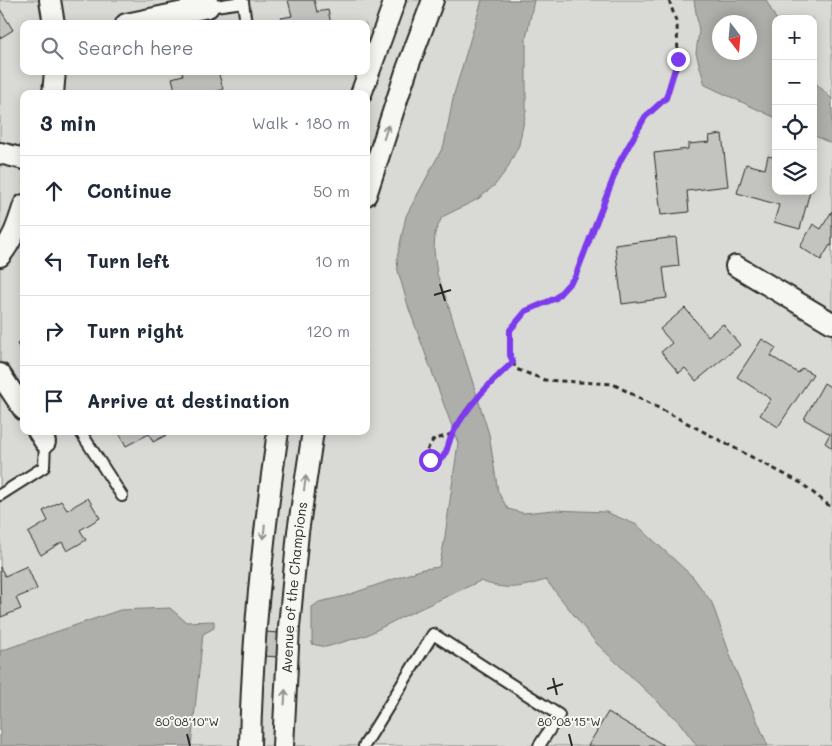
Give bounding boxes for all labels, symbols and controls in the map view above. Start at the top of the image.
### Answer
north arrow [712,15,757,60]
map controls [772,15,817,195]
button: + [772,15,817,60]
search box [20,20,370,75]
icon: search [38,34,66,62]
text: Search here [78,35,194,60]
route end [667,48,690,71]
button: − [772,60,817,105]
button: locate [772,105,817,150]
text: 3 min [40,109,96,136]
text: Walk · 180 m [252,112,350,133]
one-way arrow [382,124,392,140]
button: layers [772,150,817,195]
icon: ahead [40,177,68,205]
text: Continue [87,178,172,203]
text: 50 m [313,180,350,201]
icon: left [40,247,68,275]
text: Turn left [87,248,170,273]
text: 10 m [315,250,350,271]
icon: right [40,317,68,345]
text: Turn right [87,318,184,343]
text: 120 m [306,320,350,341]
icon: arrive [40,387,68,415]
text: Arrive at destination [87,388,290,413]
route start [419,449,442,472]
one-way arrow [301,476,311,492]
street label: Avenue of the Champions [277,500,311,674]
one-way arrow [259,523,269,539]
one-way arrow [280,690,289,706]
text: 80°08'10"W [155,713,219,729]
text: 80°08'15"W [537,713,601,729]

